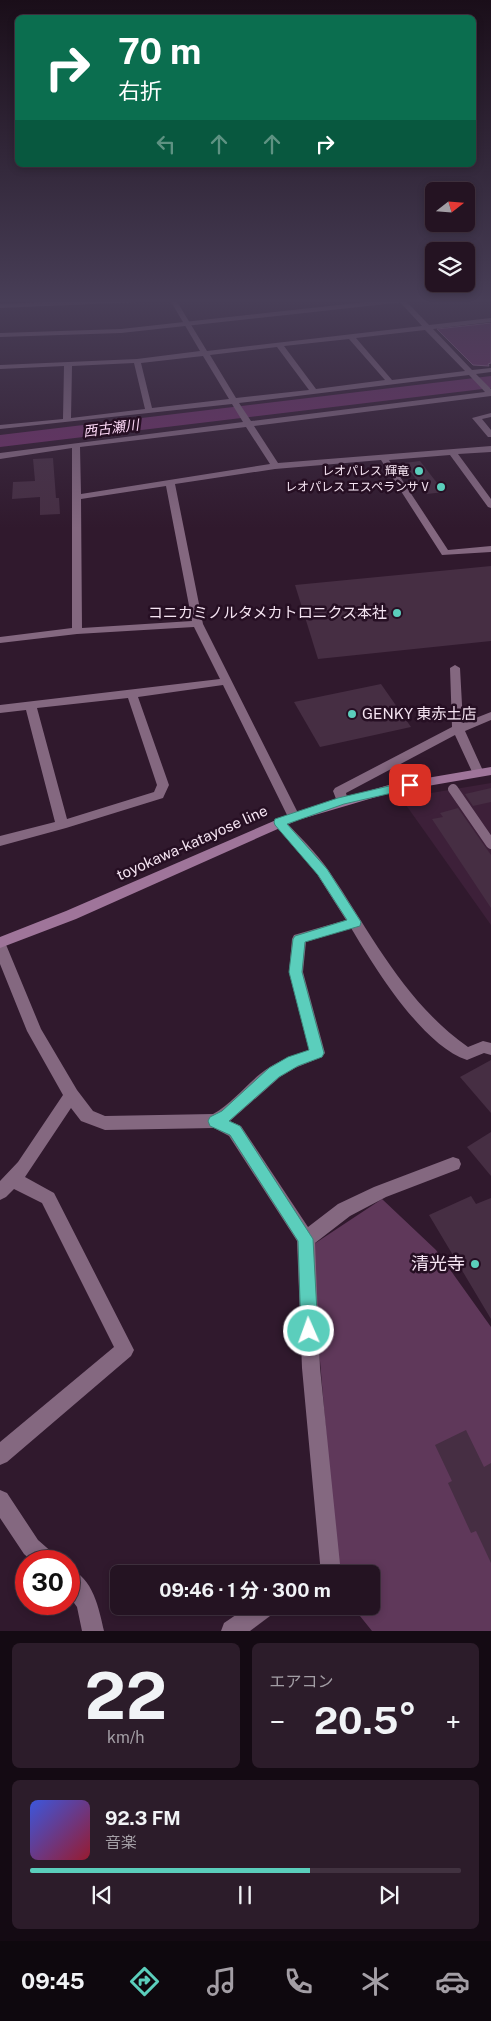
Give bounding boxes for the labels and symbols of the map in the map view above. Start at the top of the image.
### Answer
north arrow [425,182,475,232]
water label: 西古瀬川 [82,416,142,439]
place label: レオパレス 輝竜 [322,464,409,478]
marker: レオパレス 輝竜 [413,465,425,477]
place label: レオパレス エスペランサⅤ [285,480,431,494]
marker: レオパレス エスペランサⅤ [435,481,447,493]
place label: コニカミノルタメカトロニクス本社 [148,604,387,621]
marker: コニカミノルタメカトロニクス本社 [391,607,403,619]
place label: GENKY 東赤土店 [362,705,477,722]
marker: GENKY 東赤土店 [346,708,358,720]
pin [389,764,431,806]
street label: toyokawa-katayose line [114,802,270,884]
place label: 清光寺 [411,1253,465,1274]
marker: 清光寺 [469,1258,481,1270]
position arrow [282,1304,334,1356]
speed limit sign: 30 [15,1550,80,1615]

